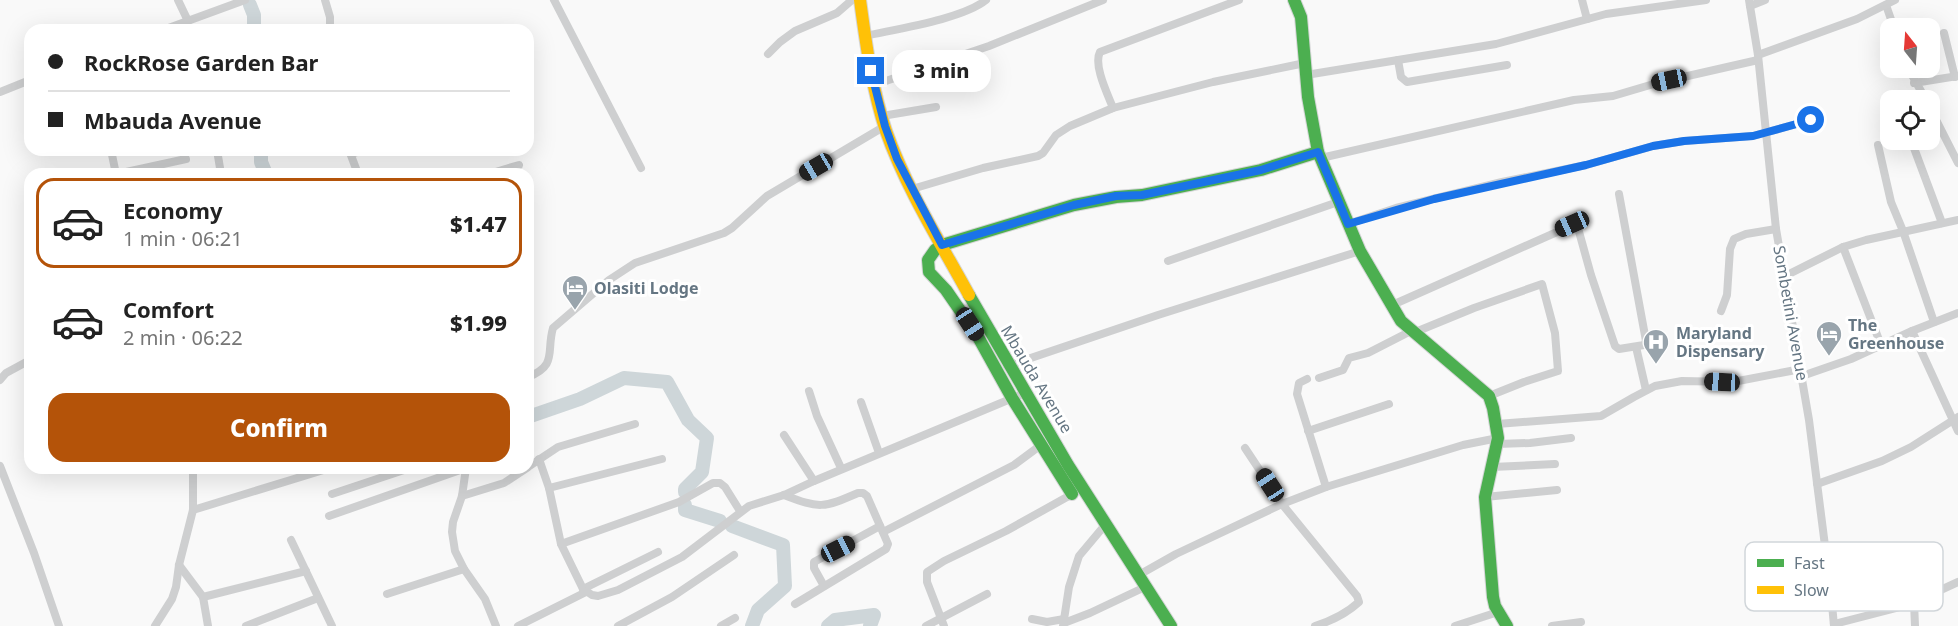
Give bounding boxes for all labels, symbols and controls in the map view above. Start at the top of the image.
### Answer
north arrow [1880,18,1940,78]
map controls [1880,18,1940,150]
text: RockRose Garden Bar [84,47,318,77]
callout: 3 min [892,50,991,92]
route end [857,57,884,84]
text: 3 min [914,57,969,84]
car [1650,67,1688,93]
button: locate [1880,90,1940,150]
text: Mbauda Avenue [84,105,262,135]
route start [1797,106,1824,133]
car [796,150,836,184]
text: Economy [123,195,222,225]
icon: car [51,196,105,250]
text: $1.47 [450,208,507,238]
car [1552,208,1592,240]
text: 1 min · 06:21 [123,225,243,252]
street label: Sombetini Avenue [1768,244,1814,382]
hotel icon: Olasiti Lodge [560,273,590,311]
place label: Olasiti Lodge [594,277,698,299]
text: Comfort [123,294,214,324]
icon: car [51,295,105,349]
car [953,304,987,344]
text: $1.99 [450,307,507,337]
place label: The Greenhouse [1848,314,1944,354]
hotel icon: The Greenhouse [1814,319,1844,357]
street label: Mbauda Avenue [996,321,1078,437]
place label: Maryland Dispensary [1676,322,1765,362]
text: 2 min · 06:22 [123,324,243,351]
hospital icon: Maryland Dispensary [1641,327,1671,365]
car [1704,372,1740,392]
button: Confirm [48,393,510,462]
car [1253,465,1287,505]
car [818,533,858,565]
legend [1745,542,1943,611]
text: Fast [1794,552,1825,574]
text: Slow [1794,579,1829,601]

